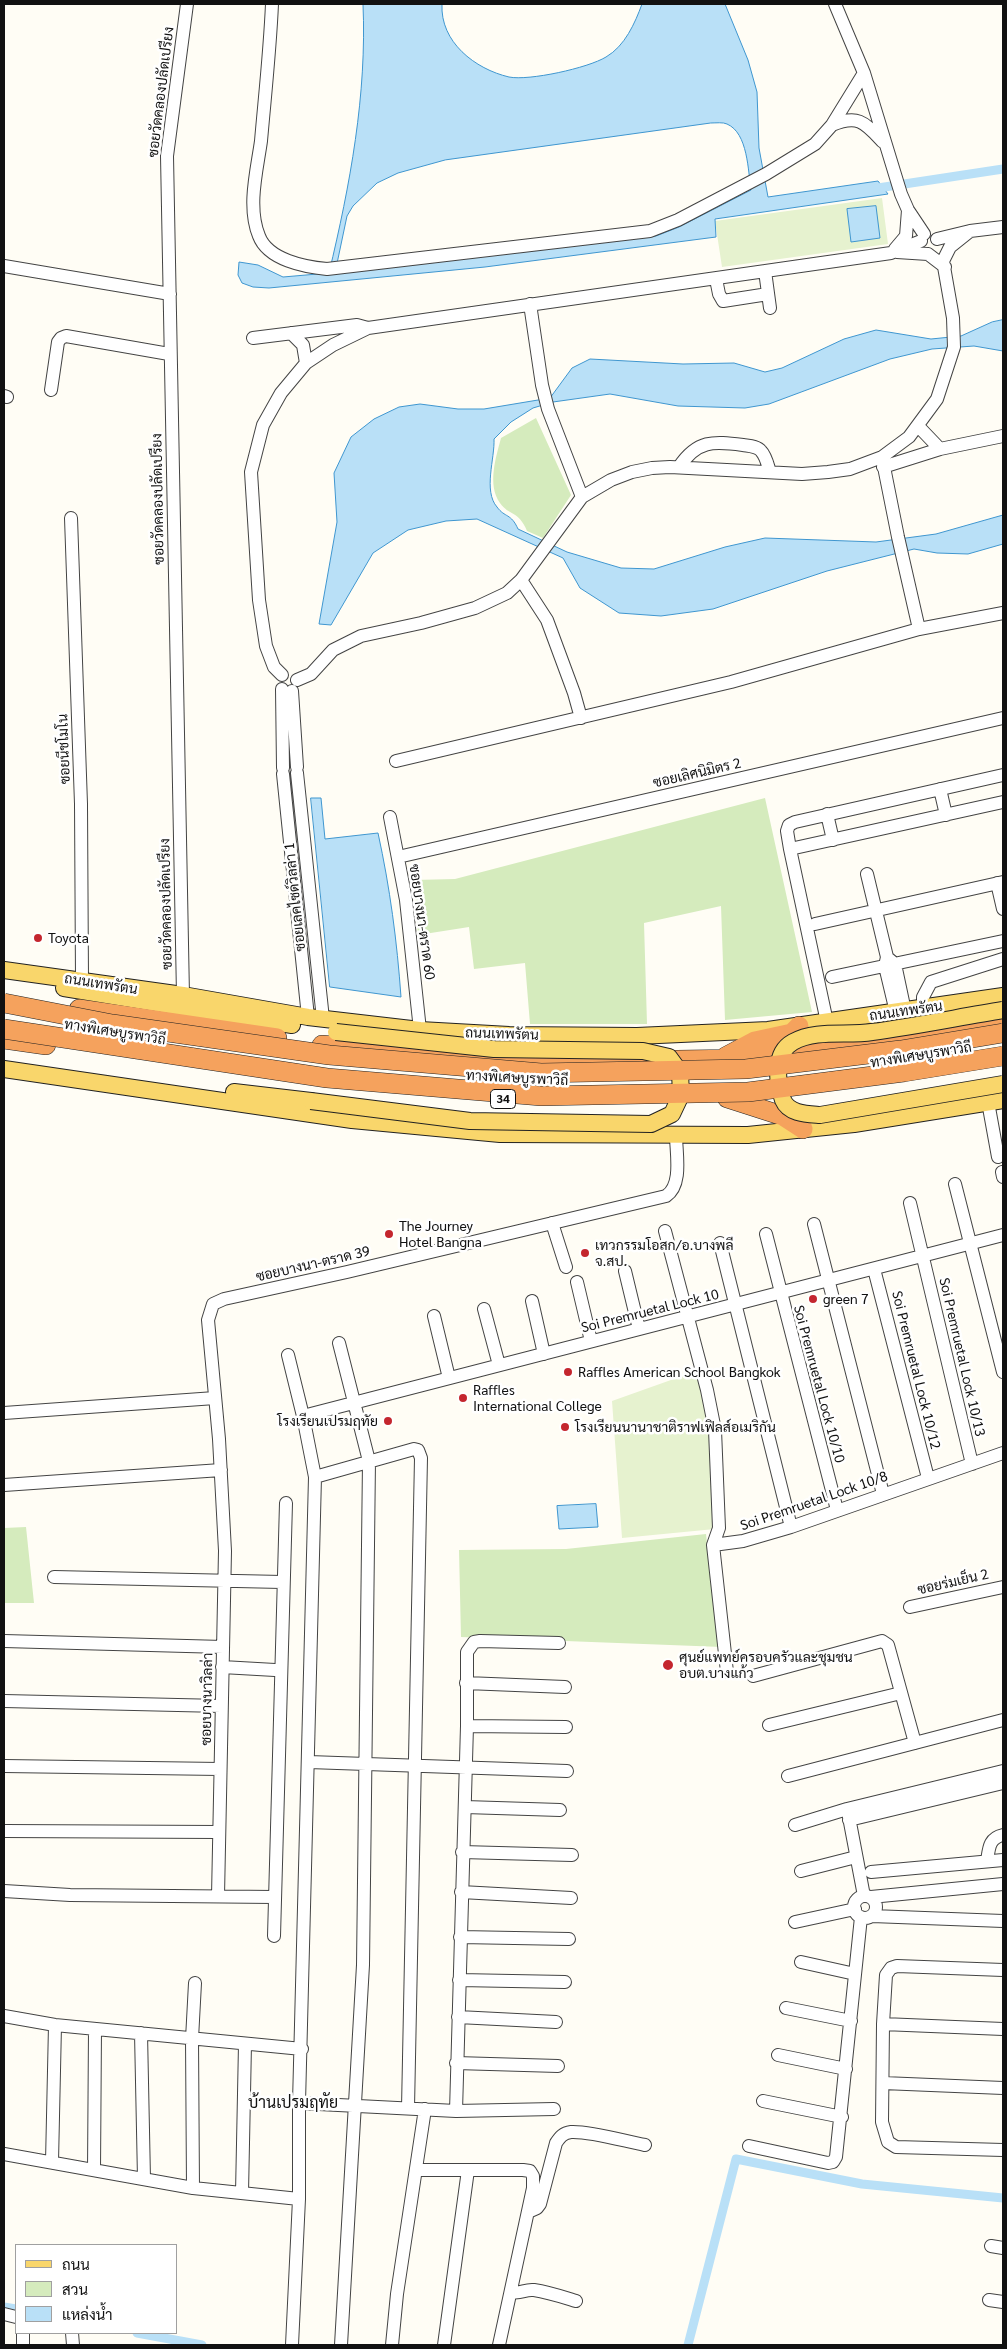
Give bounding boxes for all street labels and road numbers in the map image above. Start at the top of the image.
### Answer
street label: ซอยวัดคลองปลัดเปรียง [145,26,177,158]
street label: ซอยวัดคลองปลัดเปรียง [148,433,168,565]
street label: ซอยนีชโมโน [54,714,74,784]
street label: ซอยเลิศนิมิตร 2 [651,755,743,791]
street label: ซอยวัดคลองปลัดเปรียง [156,838,176,970]
street label: ซอยเลคไซด์วิลล่า 1 [281,842,309,952]
street label: ซอยบางนา-ตราด 60 [406,863,438,981]
street label: ถนนเทพรัตน [63,970,139,998]
street label: ถนนเทพรัตน [868,998,944,1024]
street label: ทางพิเศษบูรพาวิถี [63,1016,167,1048]
street label: ถนนเทพรัตน [465,1024,539,1044]
street label: ทางพิเศษบูรพาวิถี [869,1039,973,1071]
street label: ทางพิเศษบูรพาวิถี [465,1067,569,1089]
road number: 34 [490,1090,516,1108]
street label: ซอยบางนา-ตราด 39 [254,1243,372,1285]
street label: Soi Premruetal Lock 10/13 [936,1276,988,1438]
street label: Soi Premruetal Lock 10 [579,1286,721,1336]
street label: Soi Premruetal Lock 10/12 [888,1289,944,1451]
street label: Soi Premruetal Lock 10/10 [790,1303,848,1465]
street label: Soi Premruetal Lock 10/8 [738,1468,890,1534]
street label: ซอยร่มเย็น 2 [916,1566,990,1598]
street label: ซอยบางนาวิลล่า [198,1652,216,1746]

